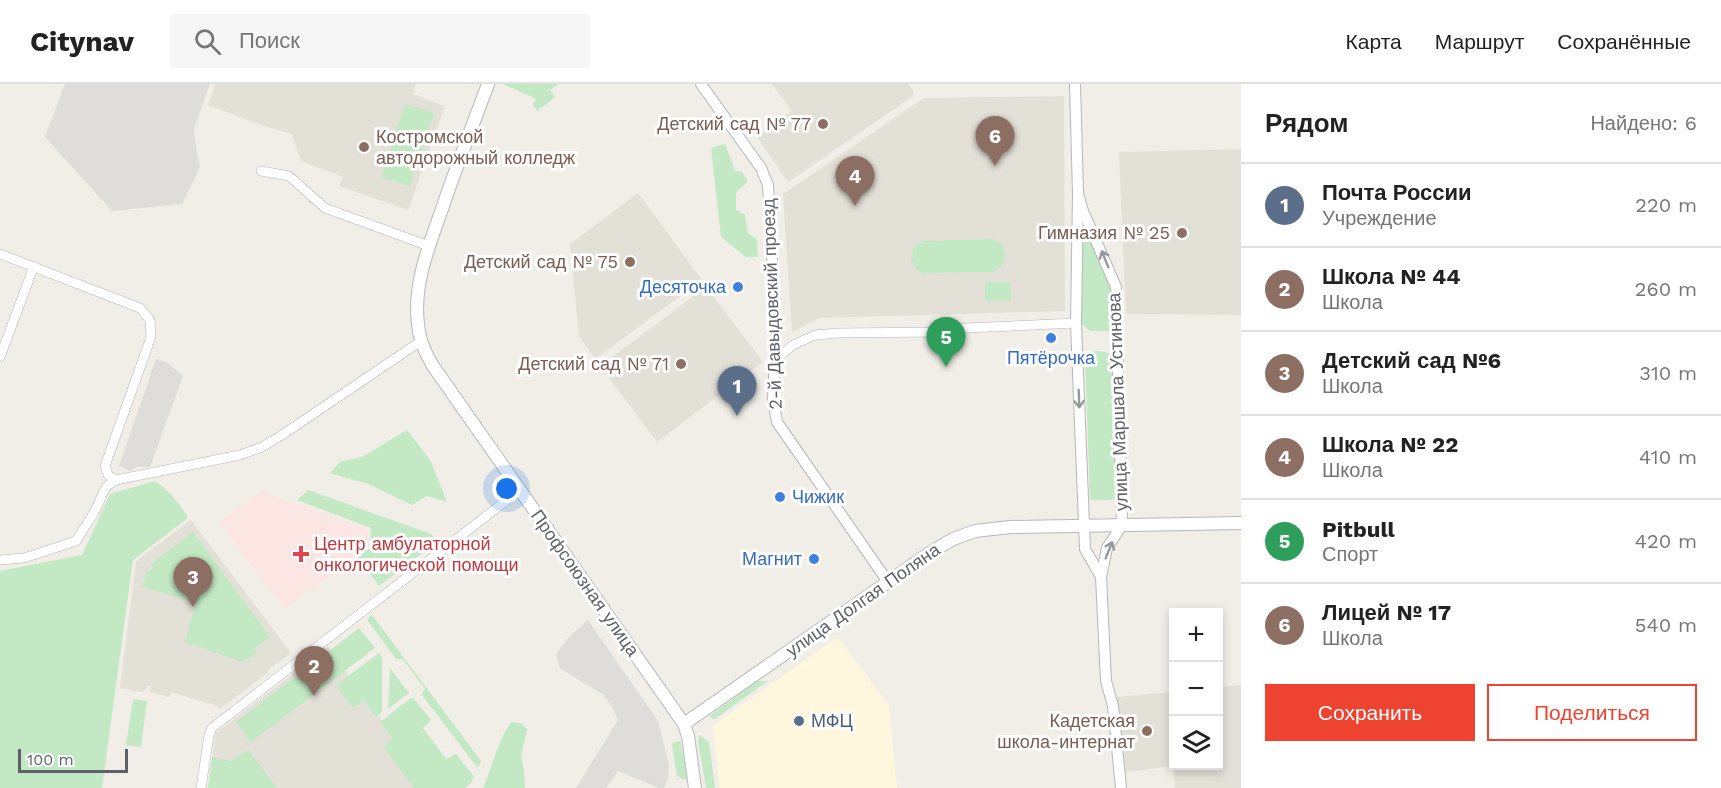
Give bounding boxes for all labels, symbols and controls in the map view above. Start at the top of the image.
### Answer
search box [170,14,590,68]
text: Citynav [30,25,134,58]
icon: search [191,25,224,58]
text: Поиск [239,28,300,53]
text: Карта [1346,29,1402,54]
text: Маршрут [1435,29,1524,54]
text: Сохранённые [1557,29,1691,54]
text: Рядом [1265,108,1348,138]
text: Найдено: 6 [1590,111,1697,135]
place label: Детский сад № 77 [657,113,811,134]
pin: 6 [976,116,1014,166]
marker: Детский сад № 77 [816,117,830,131]
place label: Костромской автодорожный колледж [376,126,575,168]
marker: Костромской автодорожный колледж [357,140,371,154]
pin: 4 [836,156,874,206]
text: Почта России [1322,180,1472,205]
text: 1 [1280,193,1289,217]
text: 220 m [1635,193,1697,217]
street label: 2-й Давыдовский проезд [757,198,786,410]
text: Учреждение [1322,206,1437,230]
place label: Гимназия № 25 [1038,222,1170,243]
marker: Гимназия № 25 [1175,226,1189,240]
one-way arrow [1099,250,1110,269]
place label: Детский сад № 75 [464,251,618,272]
marker: Детский сад № 75 [623,255,637,269]
text: Школа № 44 [1322,264,1461,289]
place label: Десяточка [640,276,727,297]
text: 2 [1279,277,1290,301]
text: 260 m [1635,277,1697,301]
marker: Десяточка [731,280,745,294]
text: Школа [1322,290,1383,314]
street label: улица Маршала Устинова [1103,291,1132,512]
pin: 5 [926,318,966,367]
marker: Пятёрочка [1044,331,1058,345]
place label: Пятёрочка [1007,347,1096,368]
text: Детский сад №6 [1322,348,1501,373]
place label: Детский сад № 71 [518,353,669,374]
marker: Детский сад № 71 [674,357,688,371]
text: 3 [1279,361,1290,385]
text: 310 m [1639,361,1697,385]
pin: 1 [718,366,756,416]
text: Школа [1322,374,1383,398]
one-way arrow [1074,389,1085,409]
text: Школа № 22 [1322,432,1458,457]
text: 4 [1278,445,1291,469]
text: 410 m [1639,445,1697,469]
text: Школа [1322,458,1383,482]
your location [492,474,521,503]
place label: Чижик [792,486,844,507]
marker: Чижик [773,490,787,504]
street label: Профсоюзная улица [527,505,644,661]
text: Pitbull [1322,517,1395,542]
text: 5 [1279,529,1290,553]
text: 420 m [1635,529,1697,553]
place label: Центр амбулаторной онкологической помощи [314,533,519,575]
street label: улица Долгая Поляна [782,538,944,661]
one-way arrow [1104,541,1115,560]
text: Спорт [1322,542,1378,566]
marker: Центр амбулаторной онкологической помощи [292,545,310,563]
place label: Магнит [742,548,802,569]
marker: Магнит [807,552,821,566]
pin: 3 [174,558,212,607]
text: Лицей № 17 [1322,600,1451,625]
map controls [1169,608,1223,770]
button: + [1169,608,1223,662]
text: 6 [1278,613,1291,637]
text: 540 m [1635,613,1697,637]
text: Школа [1322,626,1383,650]
pin: 2 [294,646,334,696]
button: − [1169,662,1223,716]
button: Сохранить [1265,684,1475,741]
button: Поделиться [1487,684,1697,741]
place label: МФЦ [811,710,853,731]
place label: Кадетская школа-интернат [997,710,1135,752]
marker: МФЦ [792,714,806,728]
button: layers [1169,716,1223,770]
marker: Кадетская школа-интернат [1140,724,1154,738]
scale bar [18,746,128,774]
text: 100 m [27,750,74,769]

